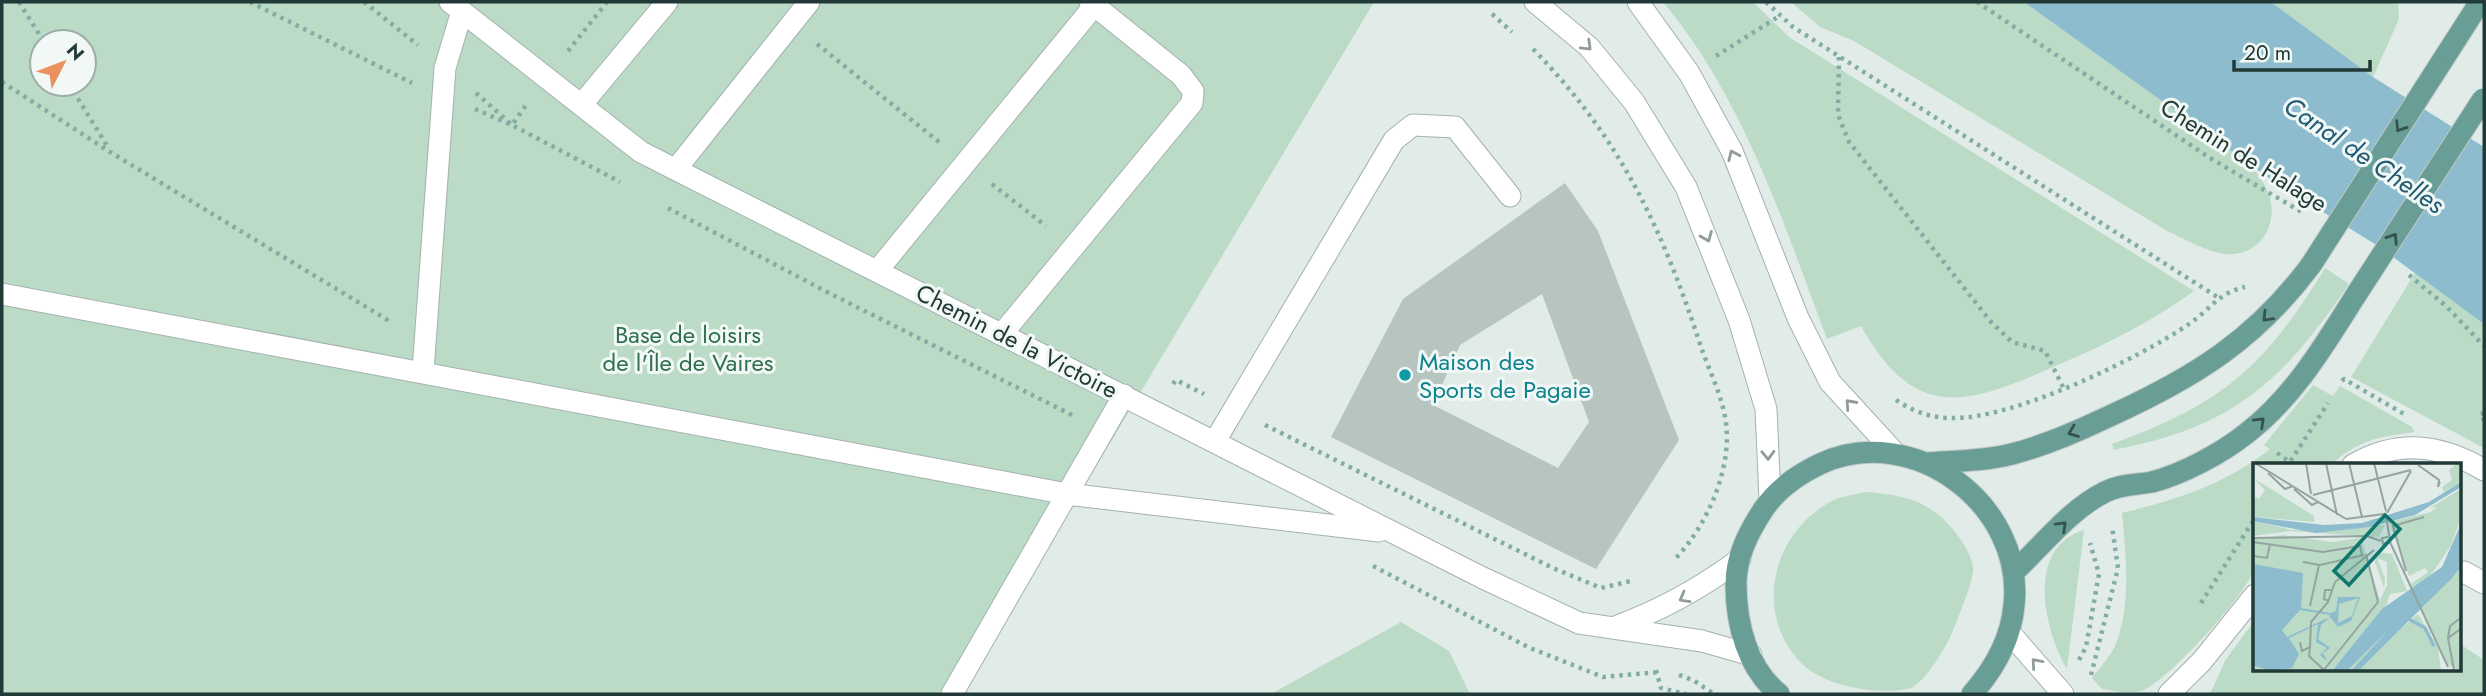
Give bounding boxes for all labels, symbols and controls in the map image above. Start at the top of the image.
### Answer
north arrow [28,28,98,98]
scale bar [2234,28,2370,72]
text: N [60,37,90,67]
one-way arrow [1579,38,1592,51]
text: 20 m [2244,38,2291,68]
water label: Canal de Chelles [2276,87,2453,223]
street label: Chemin de Halage [2154,89,2334,221]
one-way arrow [2395,119,2408,132]
one-way arrow [1727,150,1741,162]
one-way arrow [1699,231,1713,243]
one-way arrow [2385,232,2398,245]
street label: Chemin de la Victoire [910,275,1124,407]
one-way arrow [2262,309,2275,322]
park label: Base de loisirs de l'Île de Vaires [603,317,773,380]
place label: Maison des Sports de Pagaie [1419,344,1591,407]
marker: Maison des Sports de Pagaie [1397,367,1413,383]
one-way arrow [1846,399,1858,412]
one-way arrow [2251,417,2264,430]
one-way arrow [2067,424,2079,438]
one-way arrow [1760,450,1776,461]
inset map [2253,463,2462,672]
one-way arrow [2054,521,2067,534]
one-way arrow [1678,590,1691,603]
one-way arrow [2032,659,2044,672]

